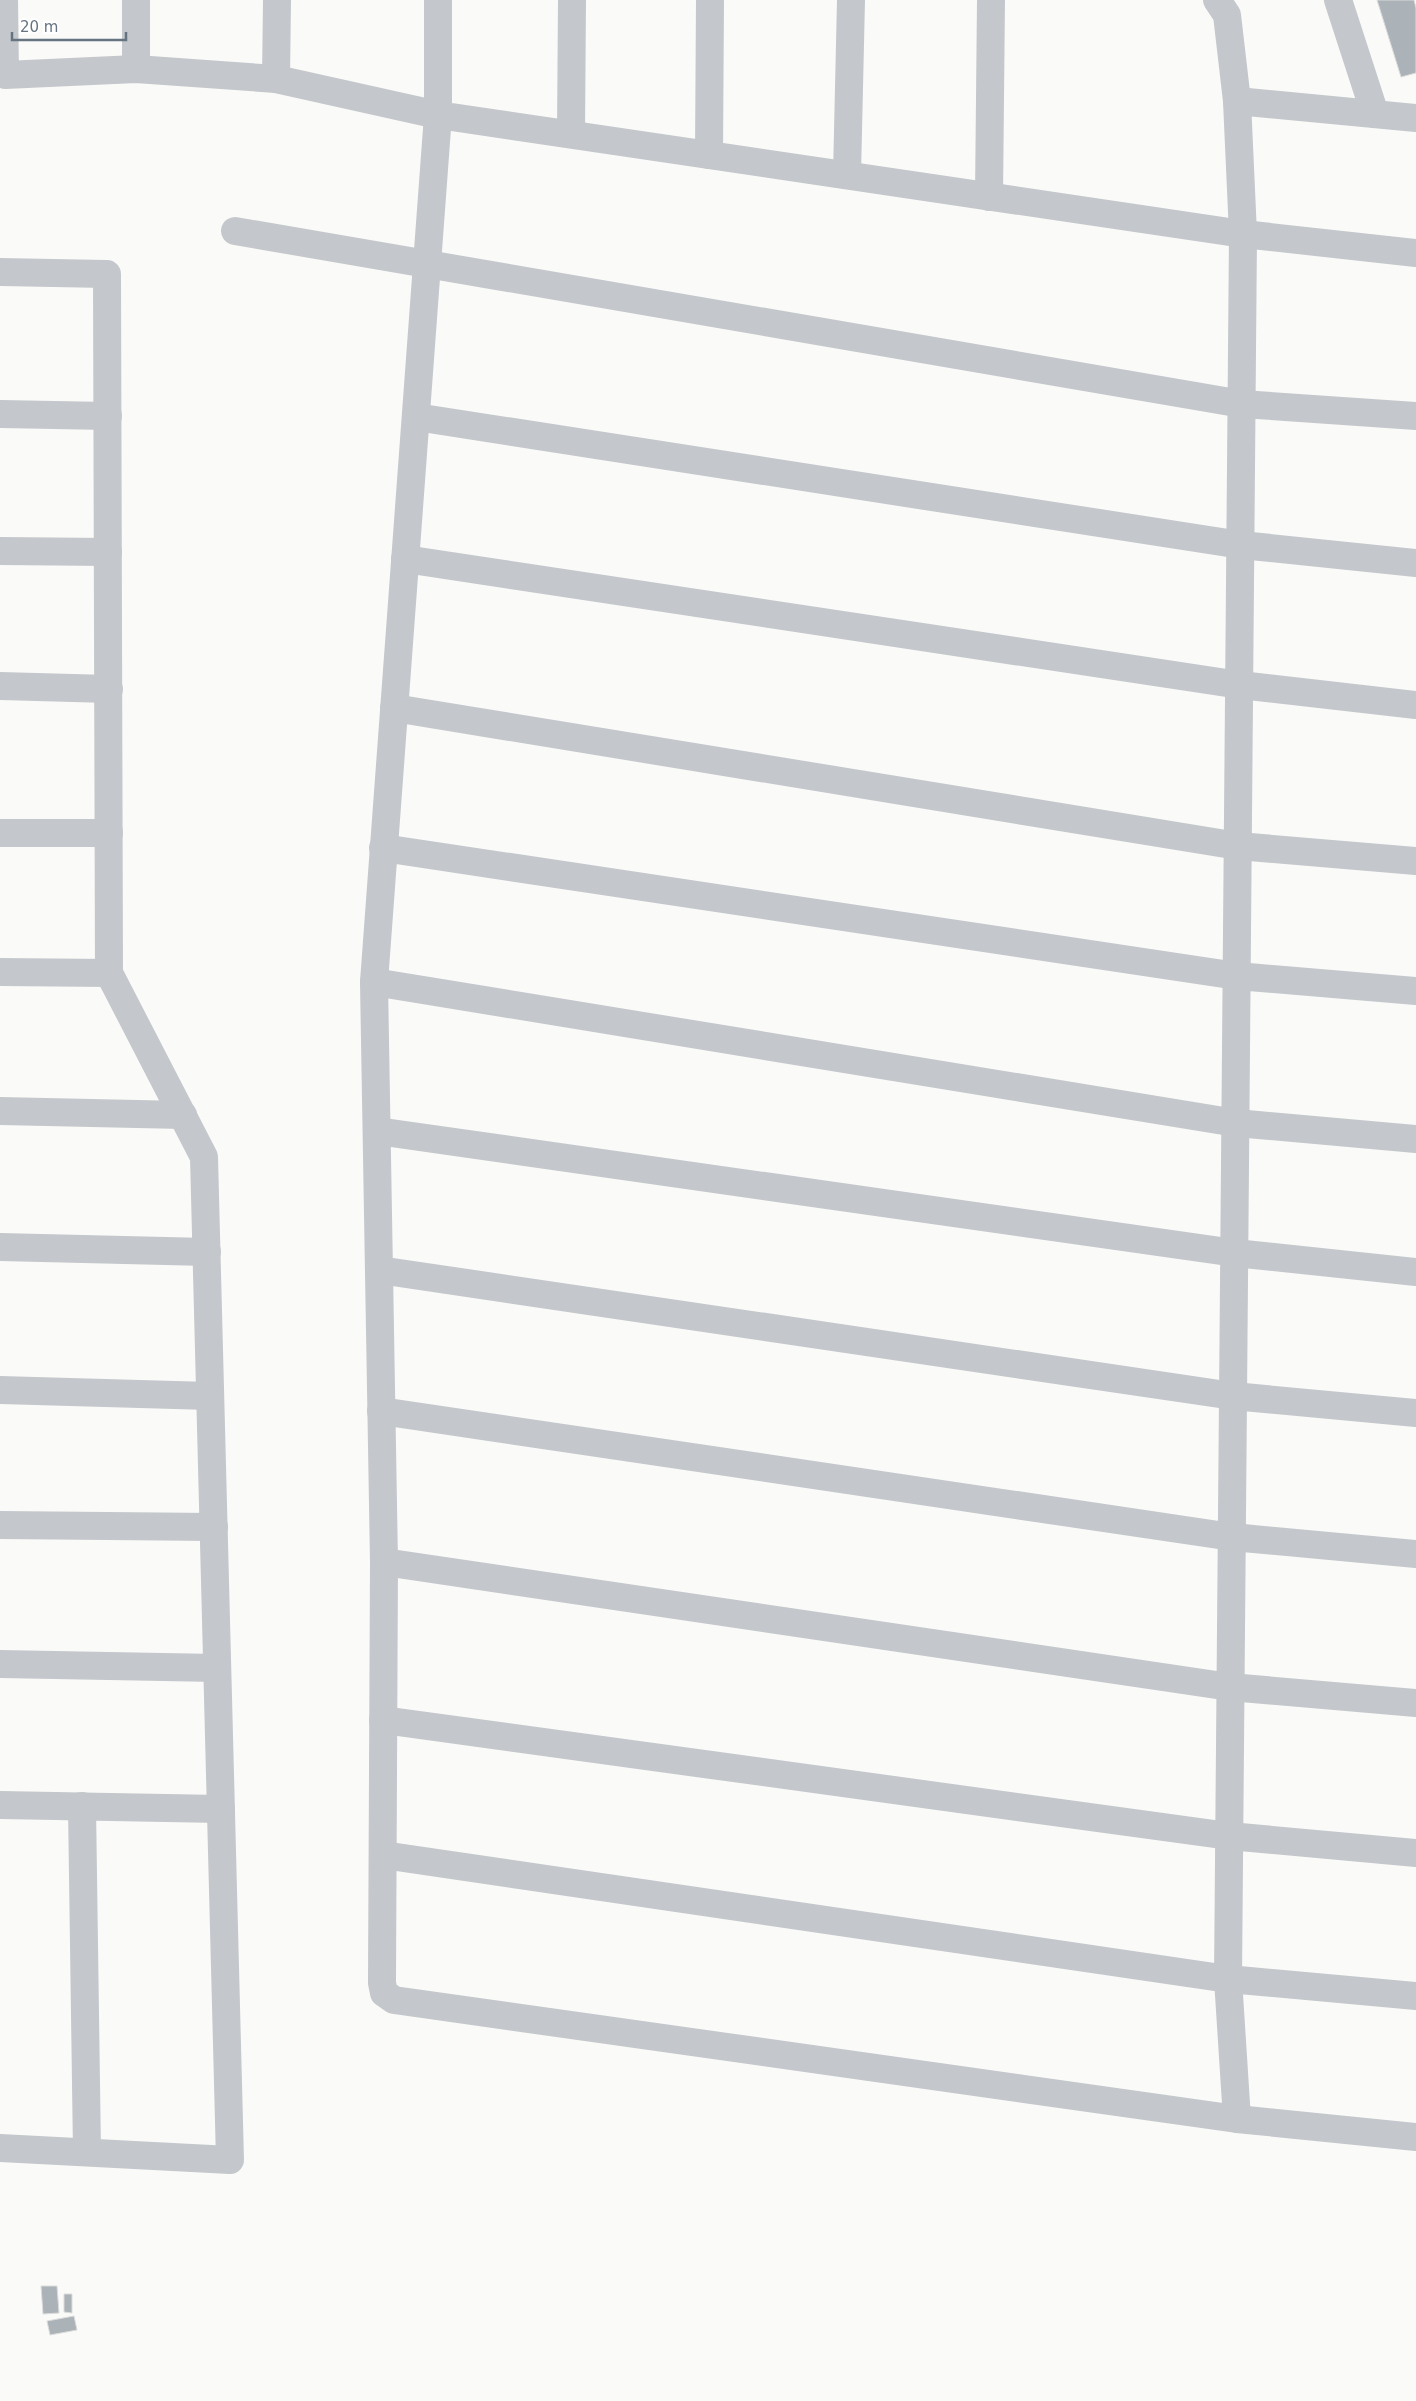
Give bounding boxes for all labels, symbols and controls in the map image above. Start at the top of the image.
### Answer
scale bar [12,10,126,42]
text: 20 m [20,18,58,36]

